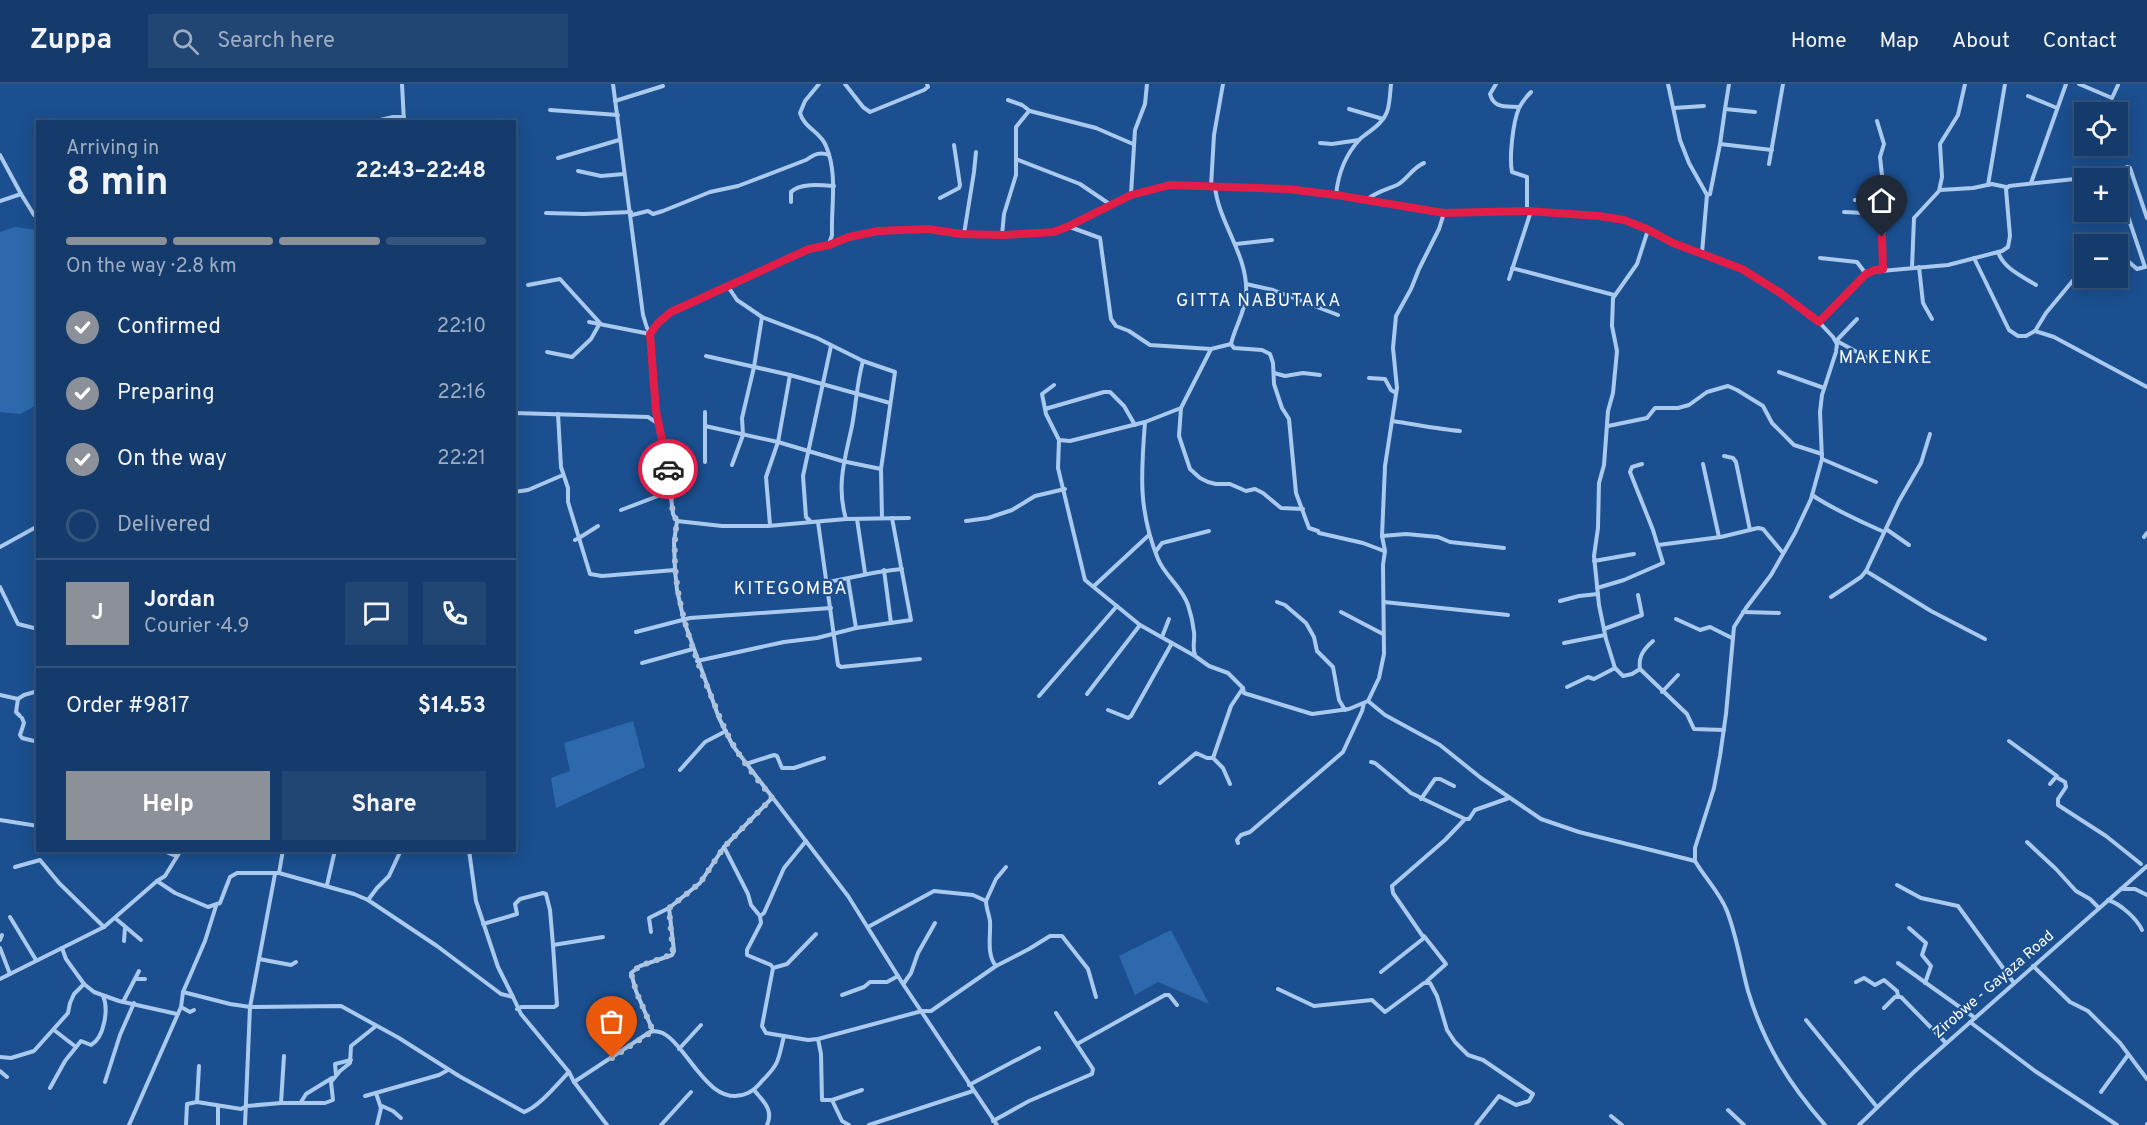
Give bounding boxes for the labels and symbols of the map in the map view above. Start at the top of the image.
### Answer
pin [1856,175,1907,237]
district label: GITTA NABUTAKA [1176,290,1342,313]
district label: MAKENKE [1839,347,1933,370]
courier [638,439,698,499]
district label: KITEGOMBA [734,578,848,601]
street label: Zirobwe - Gayaza Road [1929,927,2059,1043]
pin [586,996,637,1058]

